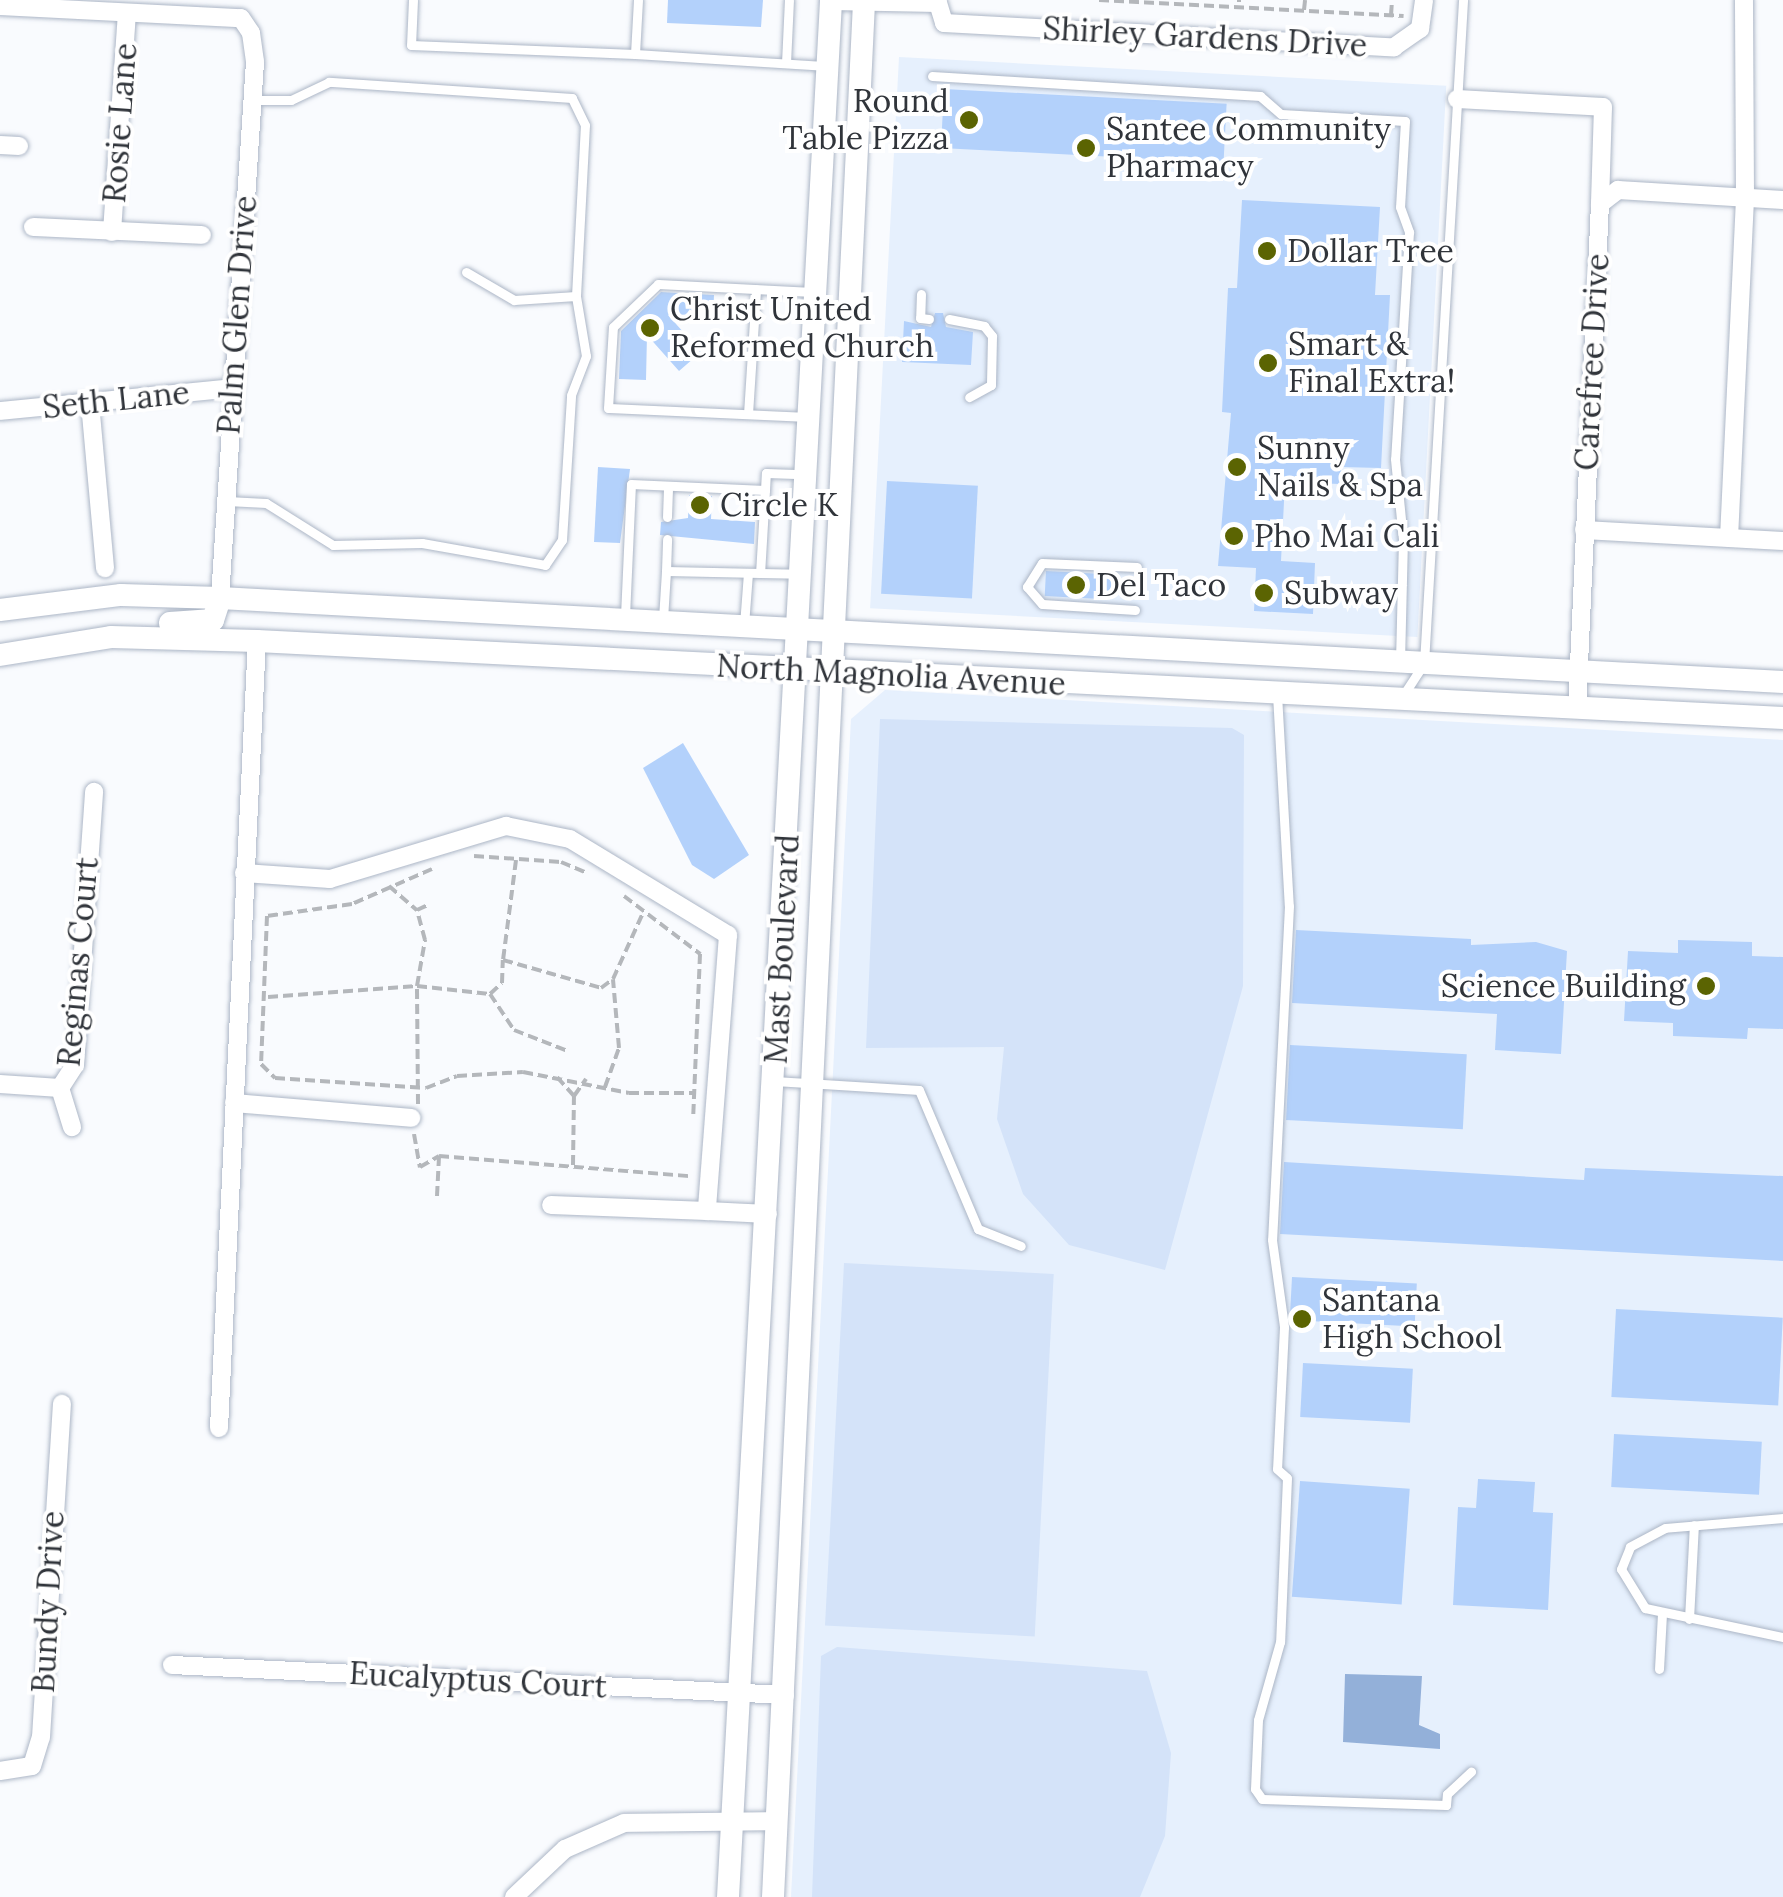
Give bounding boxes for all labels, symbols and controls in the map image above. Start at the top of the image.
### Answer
street label: Shirley Gardens Drive [1042,9,1368,65]
street label: Rosie Lane [95,42,145,204]
place label: Round Table Pizza [782,83,949,158]
marker: Round Table Pizza [958,109,980,131]
place label: Santee Community Pharmacy [1106,111,1391,186]
marker: Santee Community Pharmacy [1075,137,1097,159]
street label: Palm Glen Drive [209,194,265,436]
place label: Dollar Tree [1287,232,1454,270]
marker: Dollar Tree [1256,240,1278,262]
street label: Carefree Drive [1567,253,1617,471]
place label: Christ United Reformed Church [670,291,934,366]
marker: Christ United Reformed Church [639,317,661,339]
place label: Smart & Final Extra! [1288,326,1455,401]
marker: Smart & Final Extra! [1257,352,1279,374]
street label: Seth Lane [41,373,191,427]
place label: Sunny Nails & Spa [1257,430,1423,505]
marker: Sunny Nails & Spa [1226,456,1248,478]
place label: Circle K [720,486,838,524]
marker: Circle K [689,494,711,516]
place label: Pho Mai Cali [1254,517,1439,555]
marker: Pho Mai Cali [1223,525,1245,547]
place label: Del Taco [1096,566,1226,604]
marker: Del Taco [1065,574,1087,596]
place label: Subway [1284,574,1398,612]
marker: Subway [1253,582,1275,604]
street label: North Magnolia Avenue [715,647,1067,703]
street label: Mast Boulevard [757,833,807,1065]
street label: Reginas Court [50,855,106,1069]
place label: Science Building [1441,967,1686,1005]
marker: Science Building [1695,975,1717,997]
place label: Santana High School [1322,1282,1502,1357]
marker: Santana High School [1291,1308,1313,1330]
street label: Bundy Drive [24,1510,72,1694]
street label: Eucalyptus Court [348,1654,608,1706]

